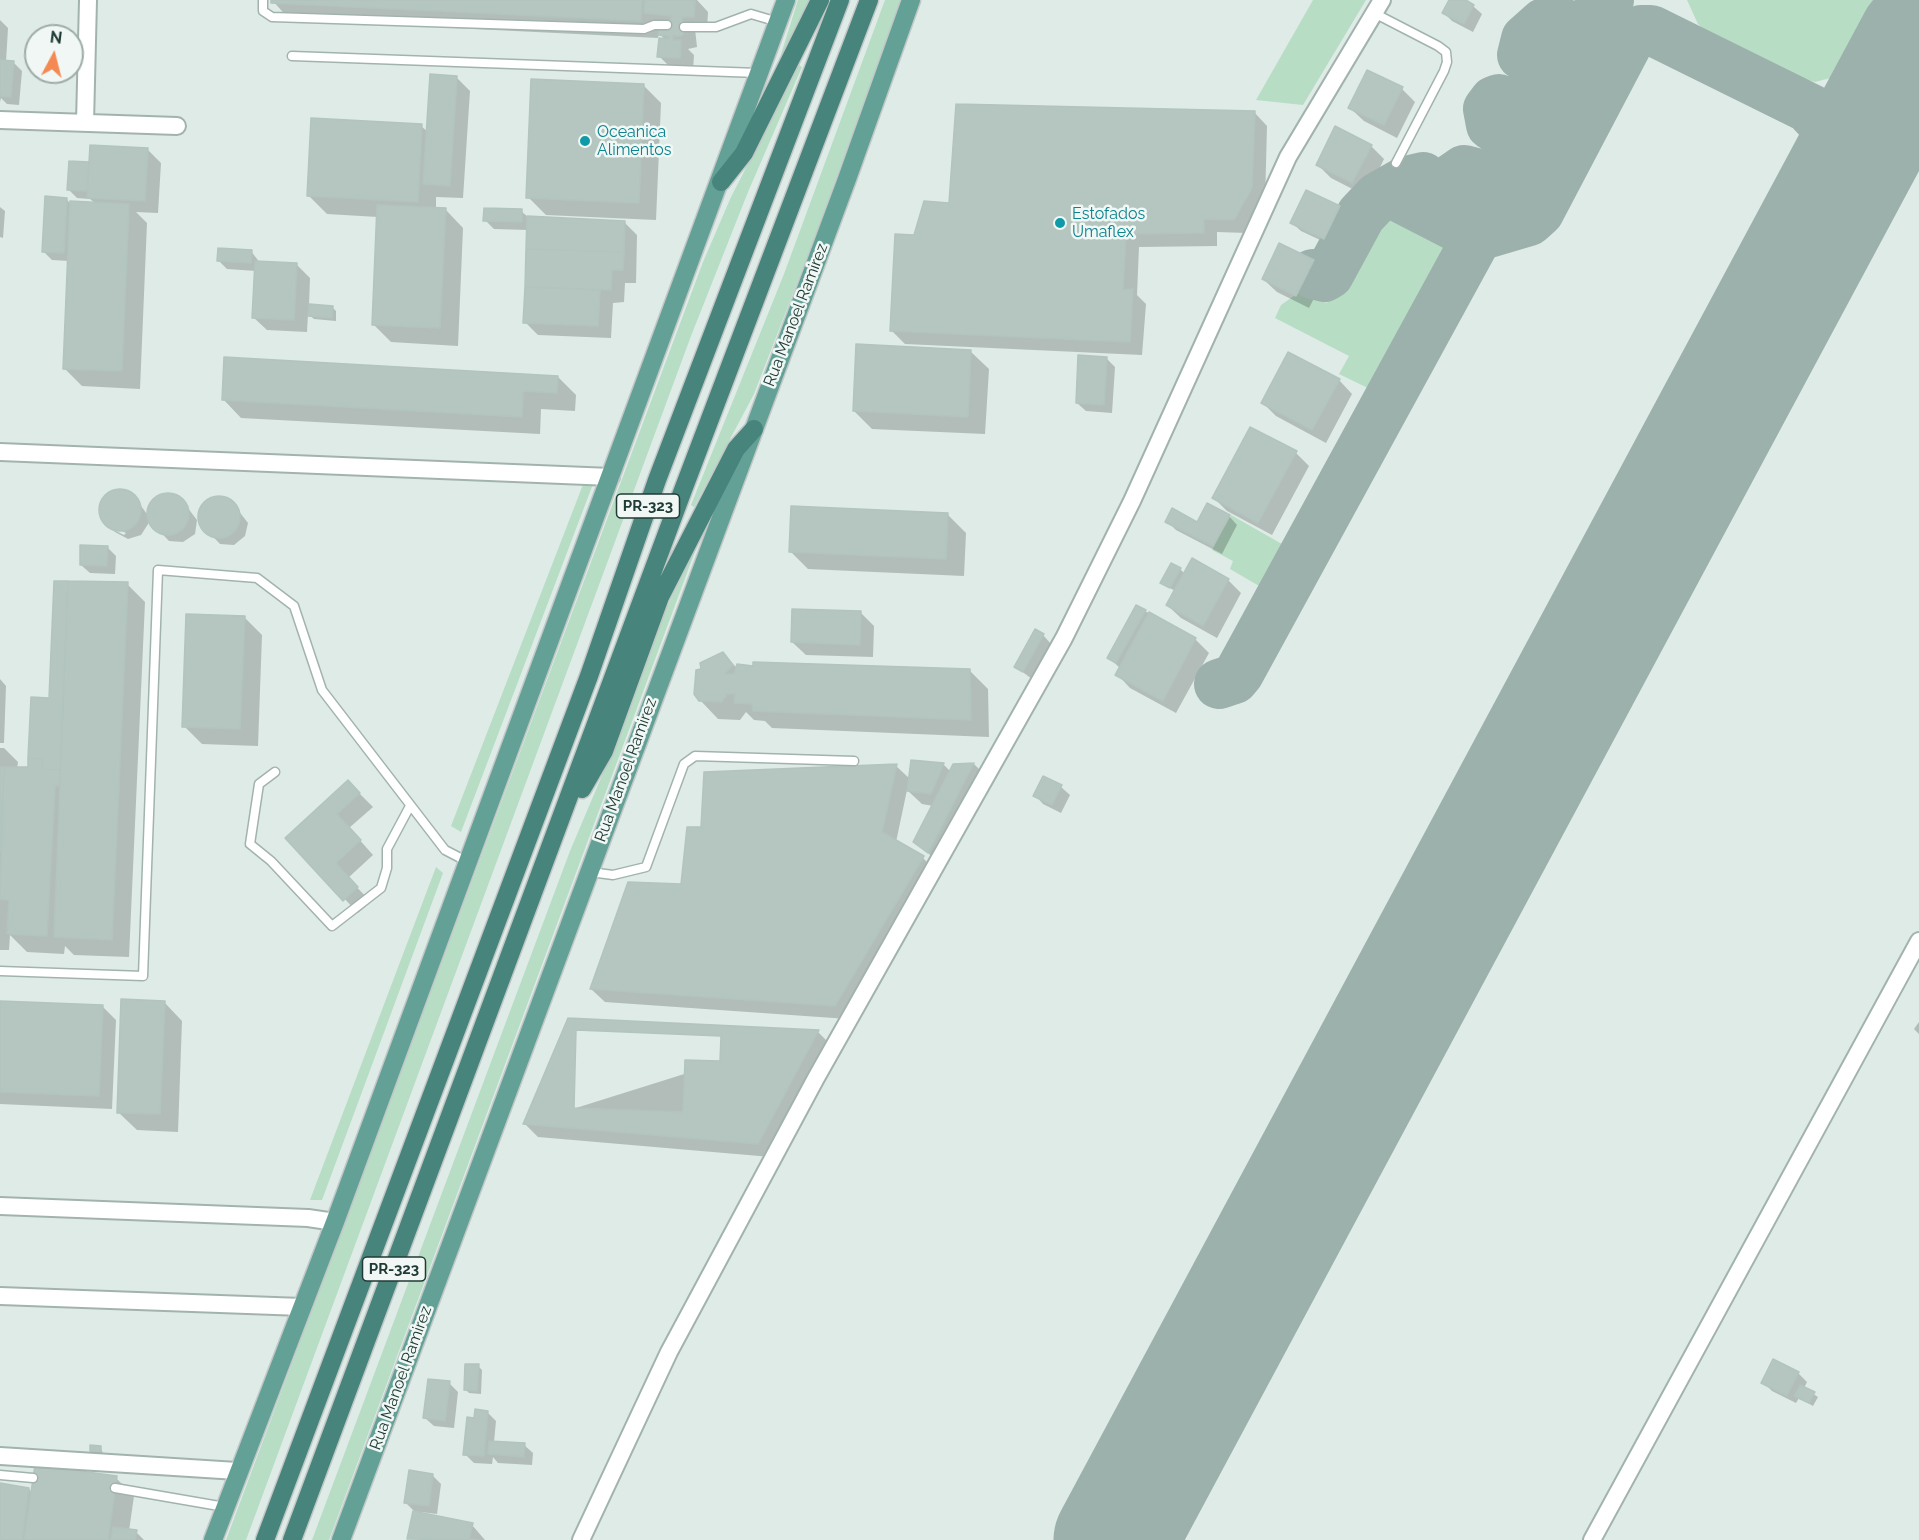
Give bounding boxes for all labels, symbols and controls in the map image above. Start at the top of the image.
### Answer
north arrow [24,24,84,84]
text: N [49,27,63,48]
place label: Oceanica Alimentos [597,122,671,160]
marker: Oceanica Alimentos [578,134,592,148]
place label: Estofados Umaflex [1072,204,1145,242]
marker: Estofados Umaflex [1053,216,1067,230]
street label: Rua Manoel Ramirez [760,241,832,389]
road number: PR-323 [616,494,680,518]
street label: Rua Manoel Ramirez [591,695,661,845]
road number: PR-323 [362,1257,426,1281]
street label: Rua Manoel Ramirez [366,1303,436,1453]

